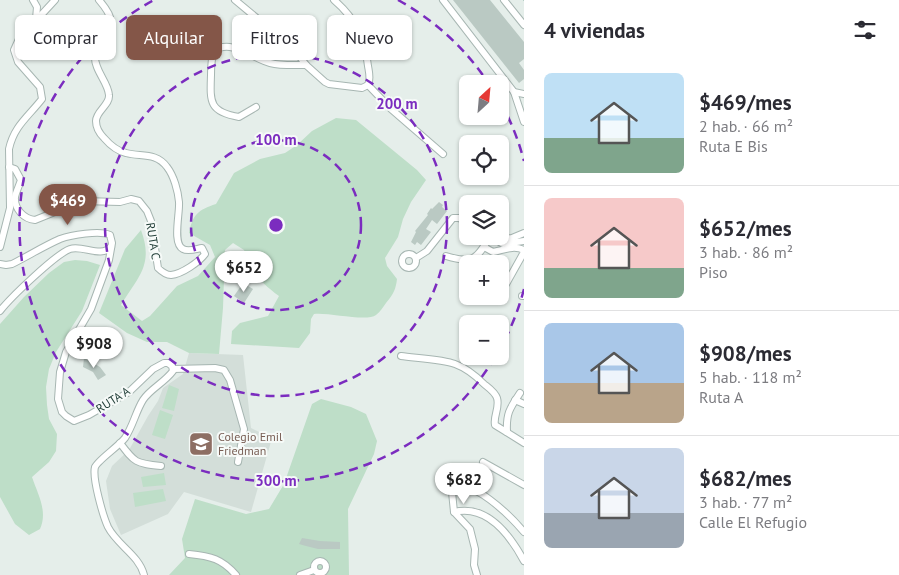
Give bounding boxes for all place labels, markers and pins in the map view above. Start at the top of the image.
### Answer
pin: $469 [38,184,98,226]
centre of rings [267,216,285,234]
pin: $652 [214,250,274,293]
pin: $908 [64,326,124,369]
place label: Colegio Emil Friedman [218,429,283,458]
school or university icon: Colegio Emil Friedman [188,431,214,457]
pin: $682 [434,462,494,505]

